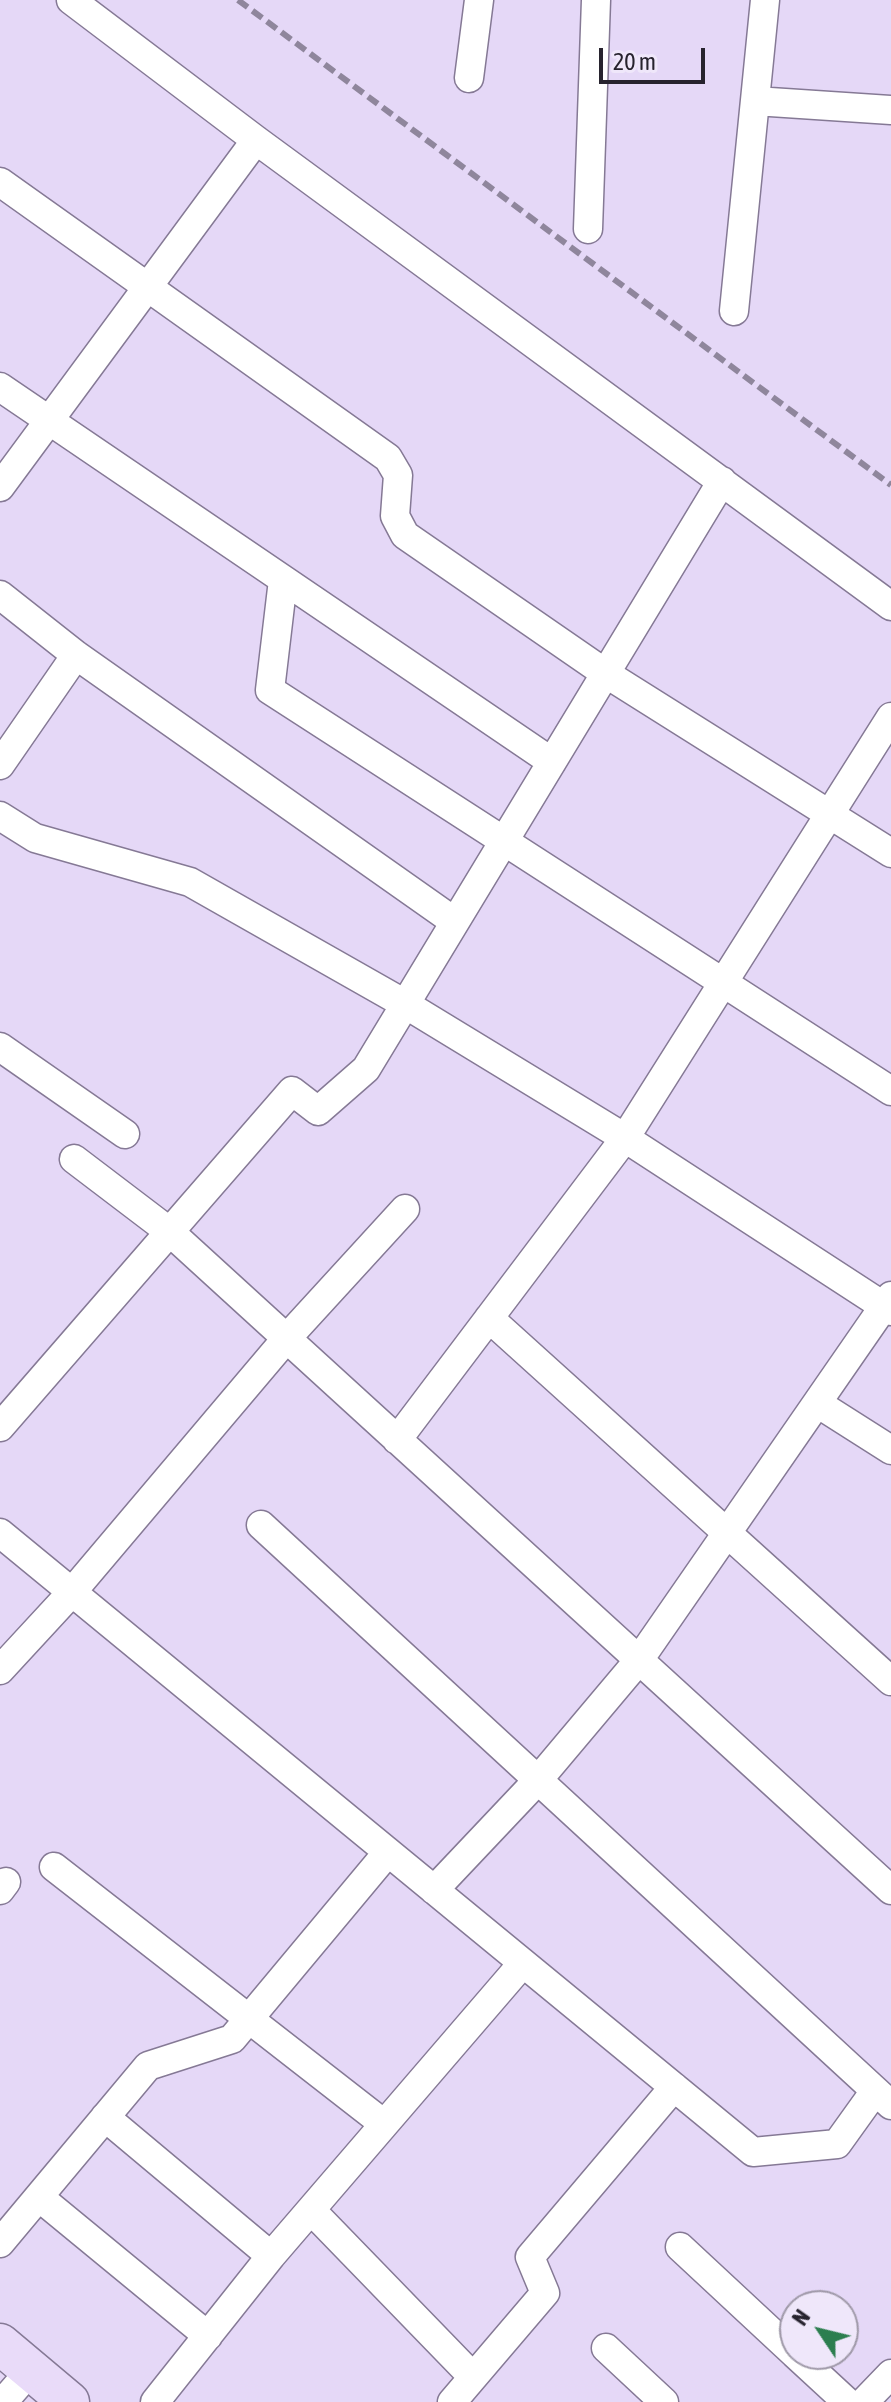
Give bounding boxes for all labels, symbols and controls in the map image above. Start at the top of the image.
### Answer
scale bar [603,32,709,82]
text: 20 m [613,48,656,75]
north arrow [779,2290,859,2370]
text: N [787,2305,815,2330]

